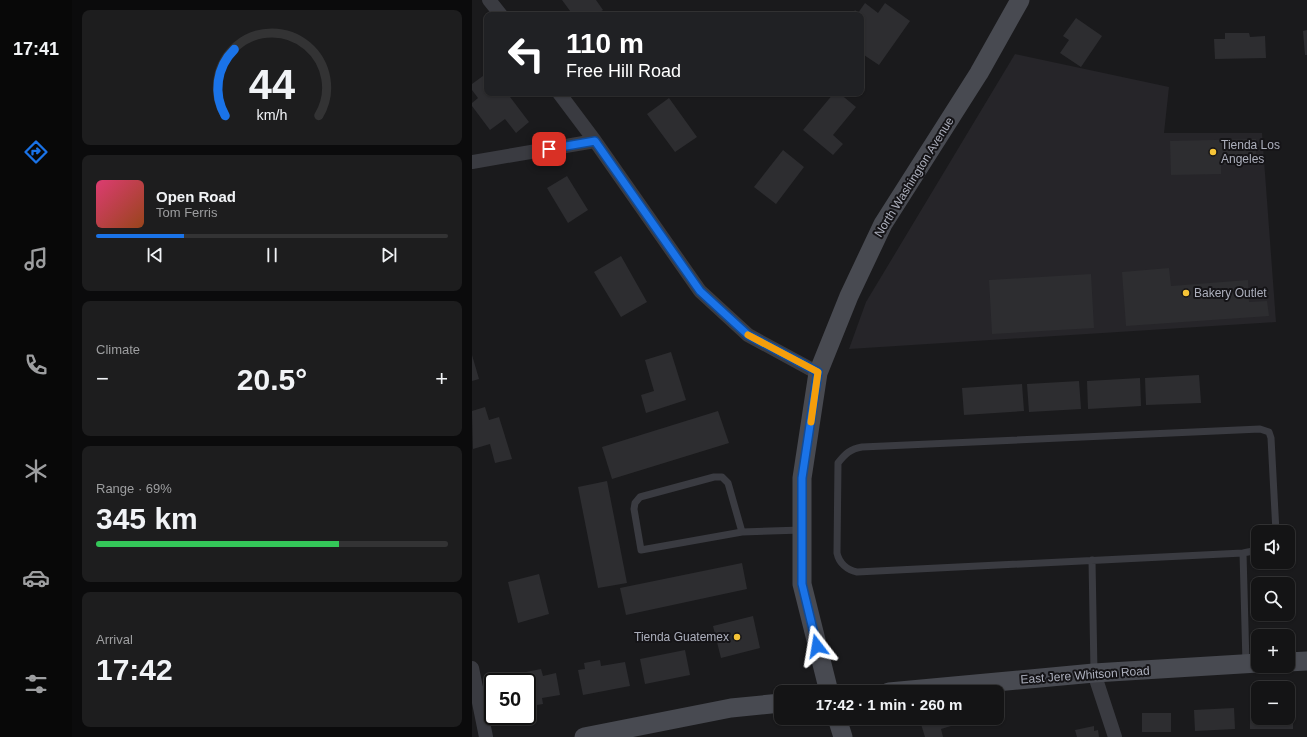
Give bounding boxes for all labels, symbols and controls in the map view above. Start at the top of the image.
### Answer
icon: left [500,28,552,80]
text: 110 m [566,28,644,59]
text: 17:41 [13,39,59,59]
text: 44 [249,61,295,108]
text: Free Hill Road [566,61,681,81]
text: km/h [257,106,288,122]
street label: North Washington Avenue [871,114,957,240]
pin [532,132,566,166]
icon: directions [22,138,50,166]
icon: arrive [538,138,560,160]
place label: Tienda Los Angeles [1221,138,1280,166]
marker: Tienda Los Angeles [1208,147,1218,157]
text: Open Road [156,188,236,205]
text: Tom Ferris [156,205,217,220]
icon: previous [144,244,166,266]
icon: pause [261,244,283,266]
icon: next [378,244,400,266]
icon: music [22,245,50,273]
place label: Bakery Outlet [1194,286,1267,300]
marker: Bakery Outlet [1181,288,1191,298]
text: Climate [96,342,140,357]
icon: phone [22,351,50,379]
text: 20.5° [237,363,307,396]
text: − [96,366,109,391]
text: + [435,366,448,391]
icon: climate [22,457,50,485]
text: Range · 69% [96,481,172,496]
text: 345 km [96,502,198,535]
map controls [1251,525,1295,725]
button: sound [1251,525,1295,569]
icon: car [22,564,50,592]
button: search [1251,577,1295,621]
position arrow [796,625,838,667]
button: + [1251,629,1295,673]
place label: Tienda Guatemex [634,630,729,644]
text: Arrival [96,632,133,647]
marker: Tienda Guatemex [732,632,742,642]
text: 17:42 [96,653,173,686]
street label: East Jere Whitson Road [1020,664,1150,686]
icon: filters [22,670,50,698]
speed limit sign: 50 [484,673,536,725]
button: − [1251,681,1295,725]
text: 17:42 · 1 min · 260 m [816,696,962,713]

